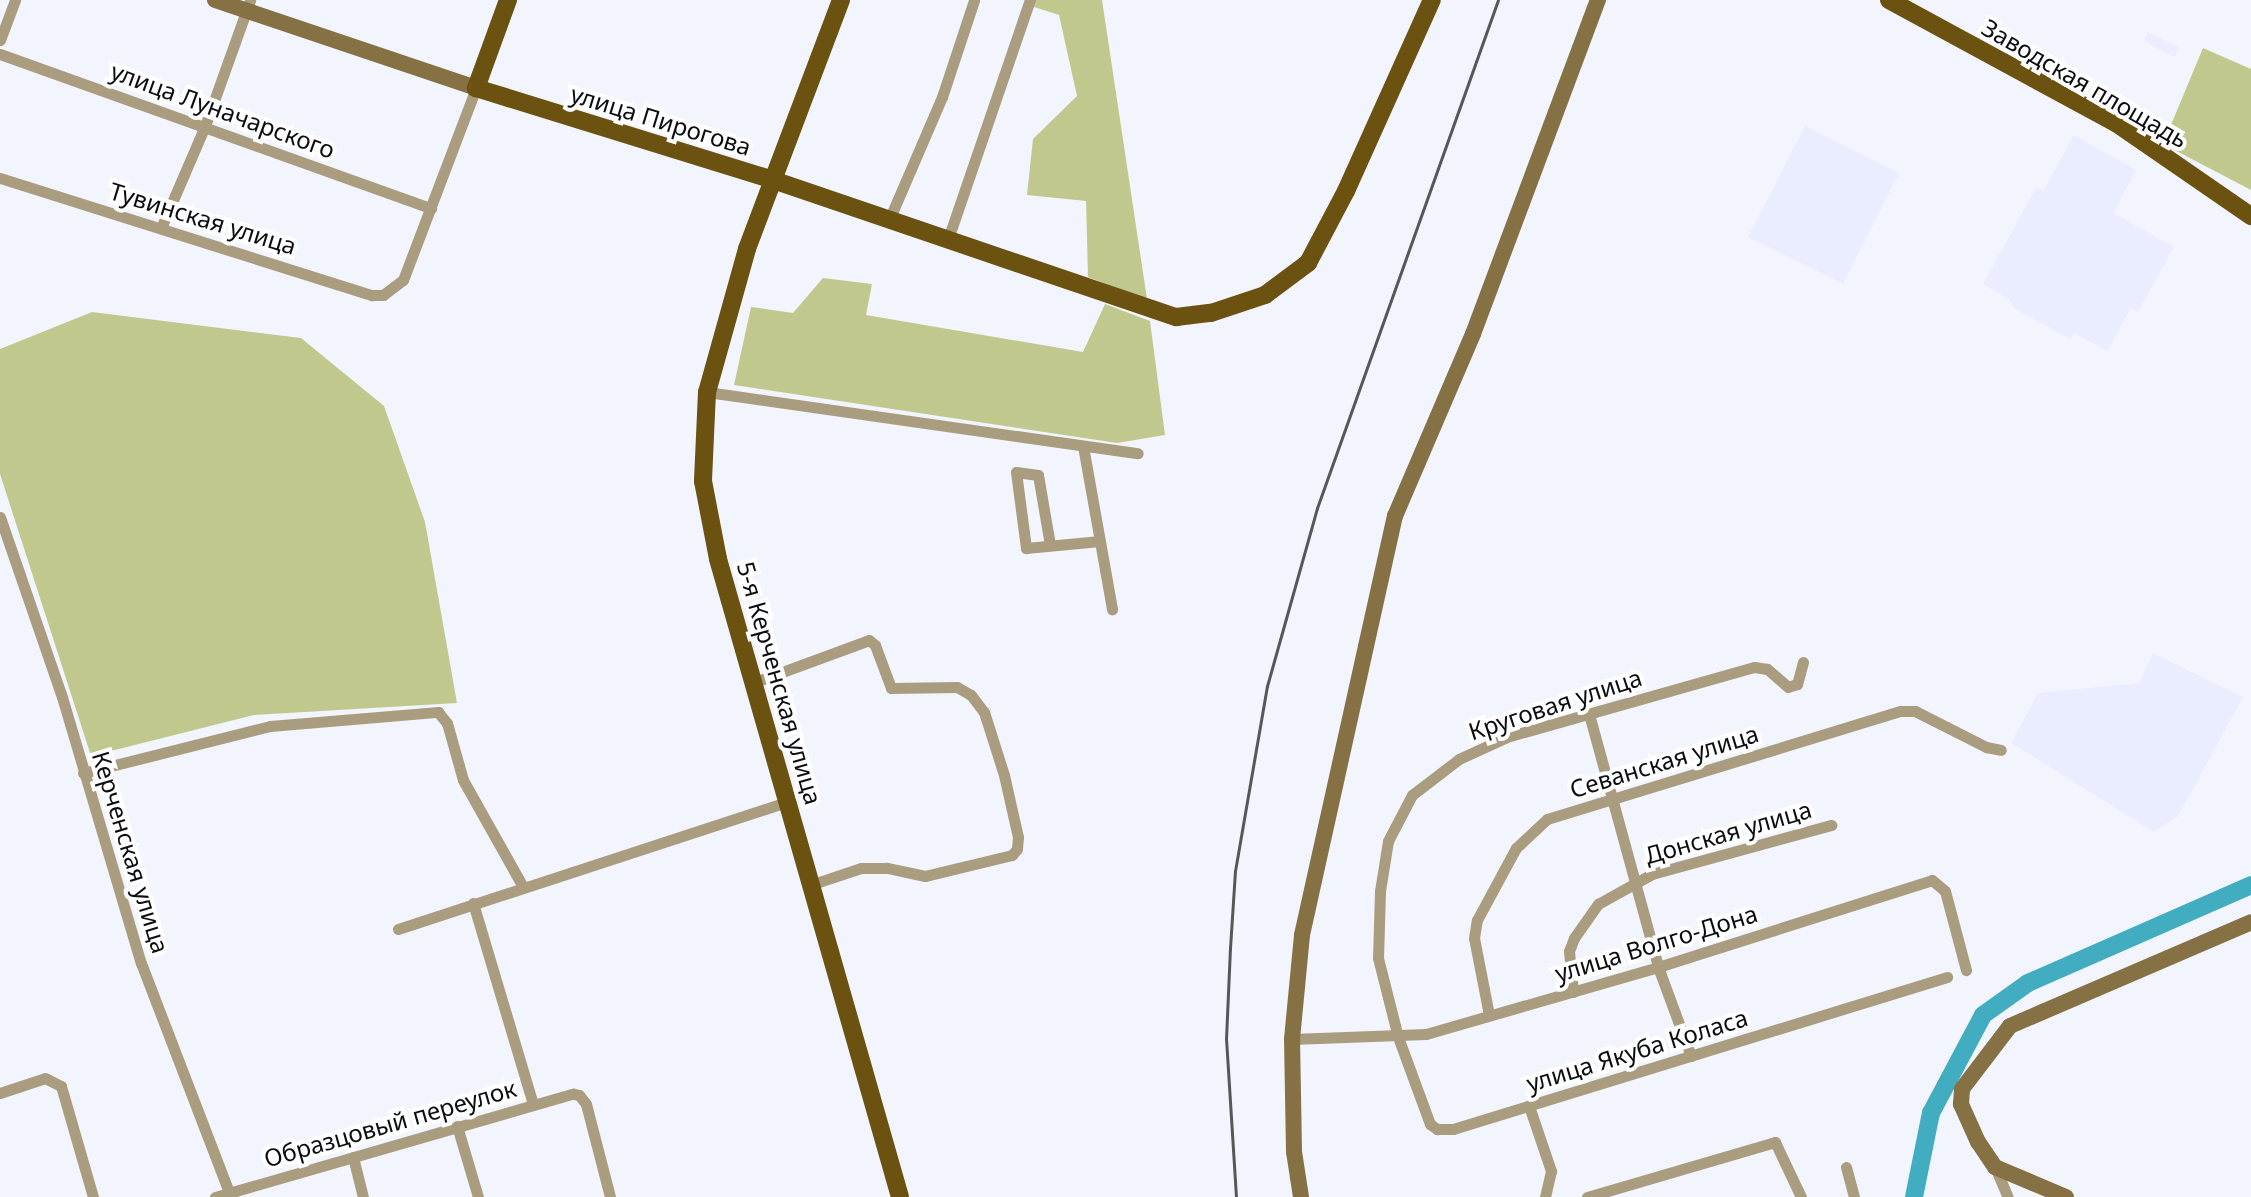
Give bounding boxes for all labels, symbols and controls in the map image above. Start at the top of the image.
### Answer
street label: Заводская площадь [1977,12,2193,154]
street label: улица Луначарского [107,56,339,164]
street label: улица Пирогова [567,79,755,161]
street label: Тувинская улица [106,176,300,260]
street label: 5-я Керченская улица [732,558,828,808]
street label: Круговая улица [1465,662,1645,746]
street label: Севанская улица [1566,719,1762,803]
street label: Керченская улица [87,747,175,957]
street label: Донская улица [1641,794,1815,870]
street label: улица Волго-Дона [1551,898,1761,988]
street label: улица Якуба Коласа [1523,1003,1751,1097]
street label: Образцовый переулок [261,1073,519,1173]

